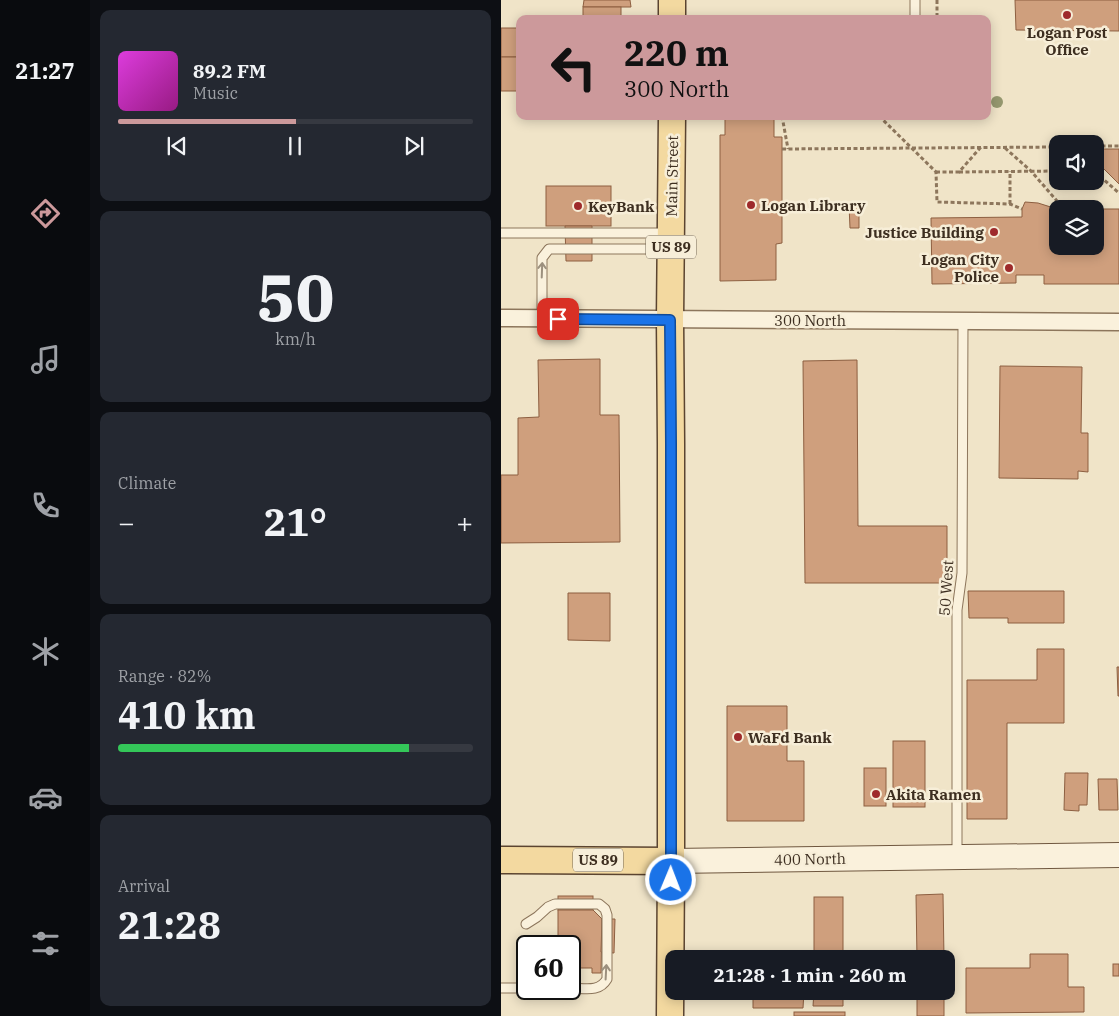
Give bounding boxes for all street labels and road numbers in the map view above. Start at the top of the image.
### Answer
street label: Main Street [662,135,682,217]
road number: US 89 [646,236,696,258]
street label: 300 North [774,311,846,330]
street label: 50 West [935,559,957,617]
road number: US 89 [573,848,623,872]
street label: 400 North [774,849,846,869]

